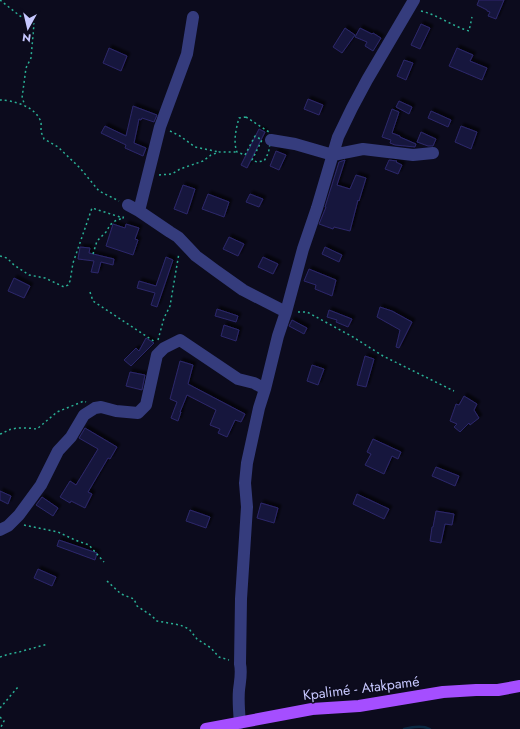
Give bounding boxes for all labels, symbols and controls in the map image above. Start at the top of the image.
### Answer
north arrow [8,8,48,48]
text: N [21,29,32,46]
street label: Kpalimé - Atakpamé [302,671,420,705]

